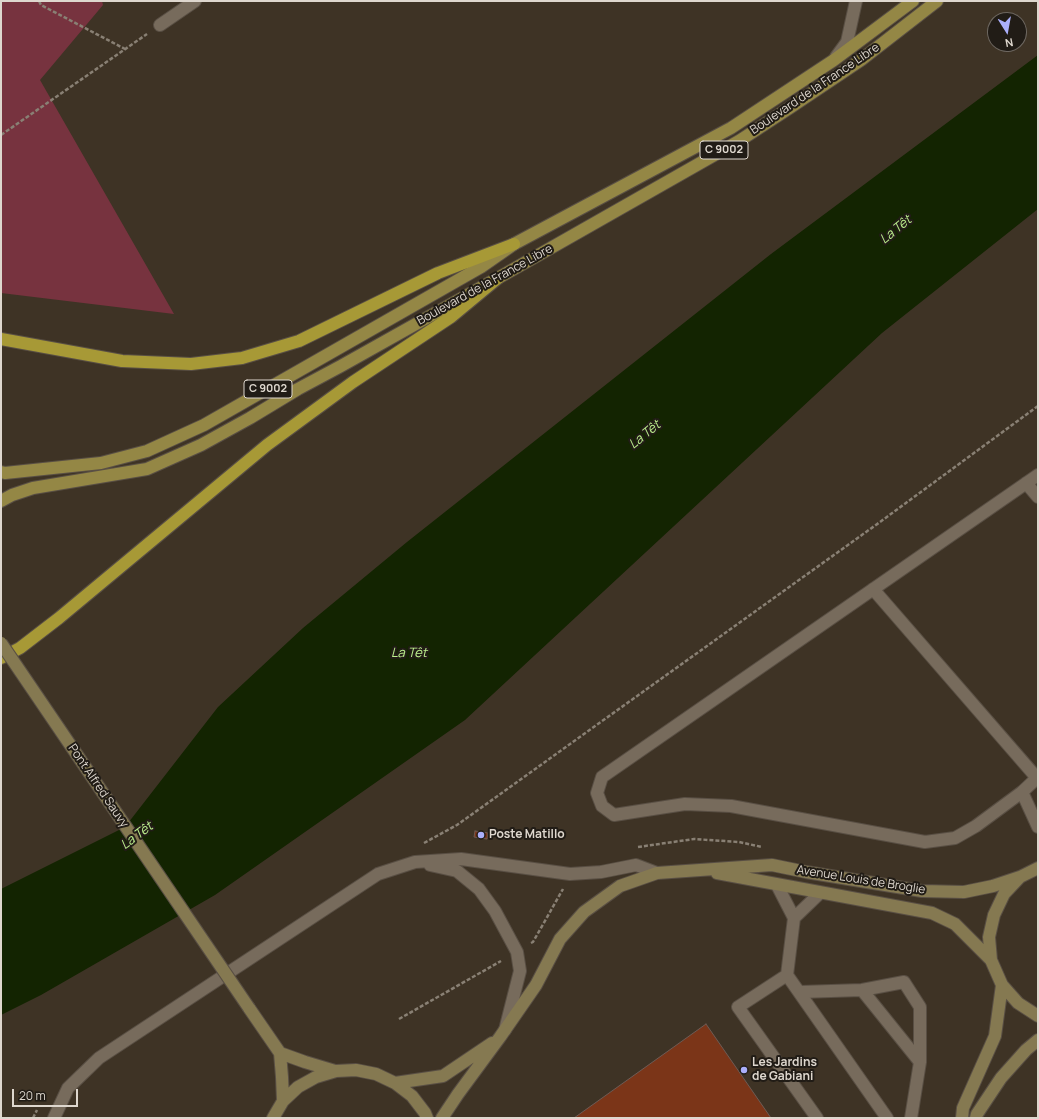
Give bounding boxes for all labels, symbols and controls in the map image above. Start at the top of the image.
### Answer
north arrow [987,12,1027,52]
text: N [1004,35,1015,51]
street label: Boulevard de la France Libre [748,40,882,138]
road number: C 9002 [700,141,748,159]
water label: La Têt [877,213,915,247]
street label: Boulevard de la France Libre [415,242,555,328]
road number: C 9002 [244,380,292,398]
water label: La Têt [626,418,664,452]
water label: La Têt [391,645,427,661]
street label: Pont Alfred Sauvy [65,742,131,830]
water label: La Têt [118,819,156,853]
place label: Poste Matillo [489,828,565,842]
marker: Poste Matillo [476,830,486,840]
street label: Avenue Louis de Broglie [796,863,926,897]
place label: Les Jardins de Gabiani [752,1056,817,1084]
marker: Les Jardins de Gabiani [739,1065,749,1075]
scale bar [14,1081,80,1107]
text: 20 m [19,1087,46,1104]

